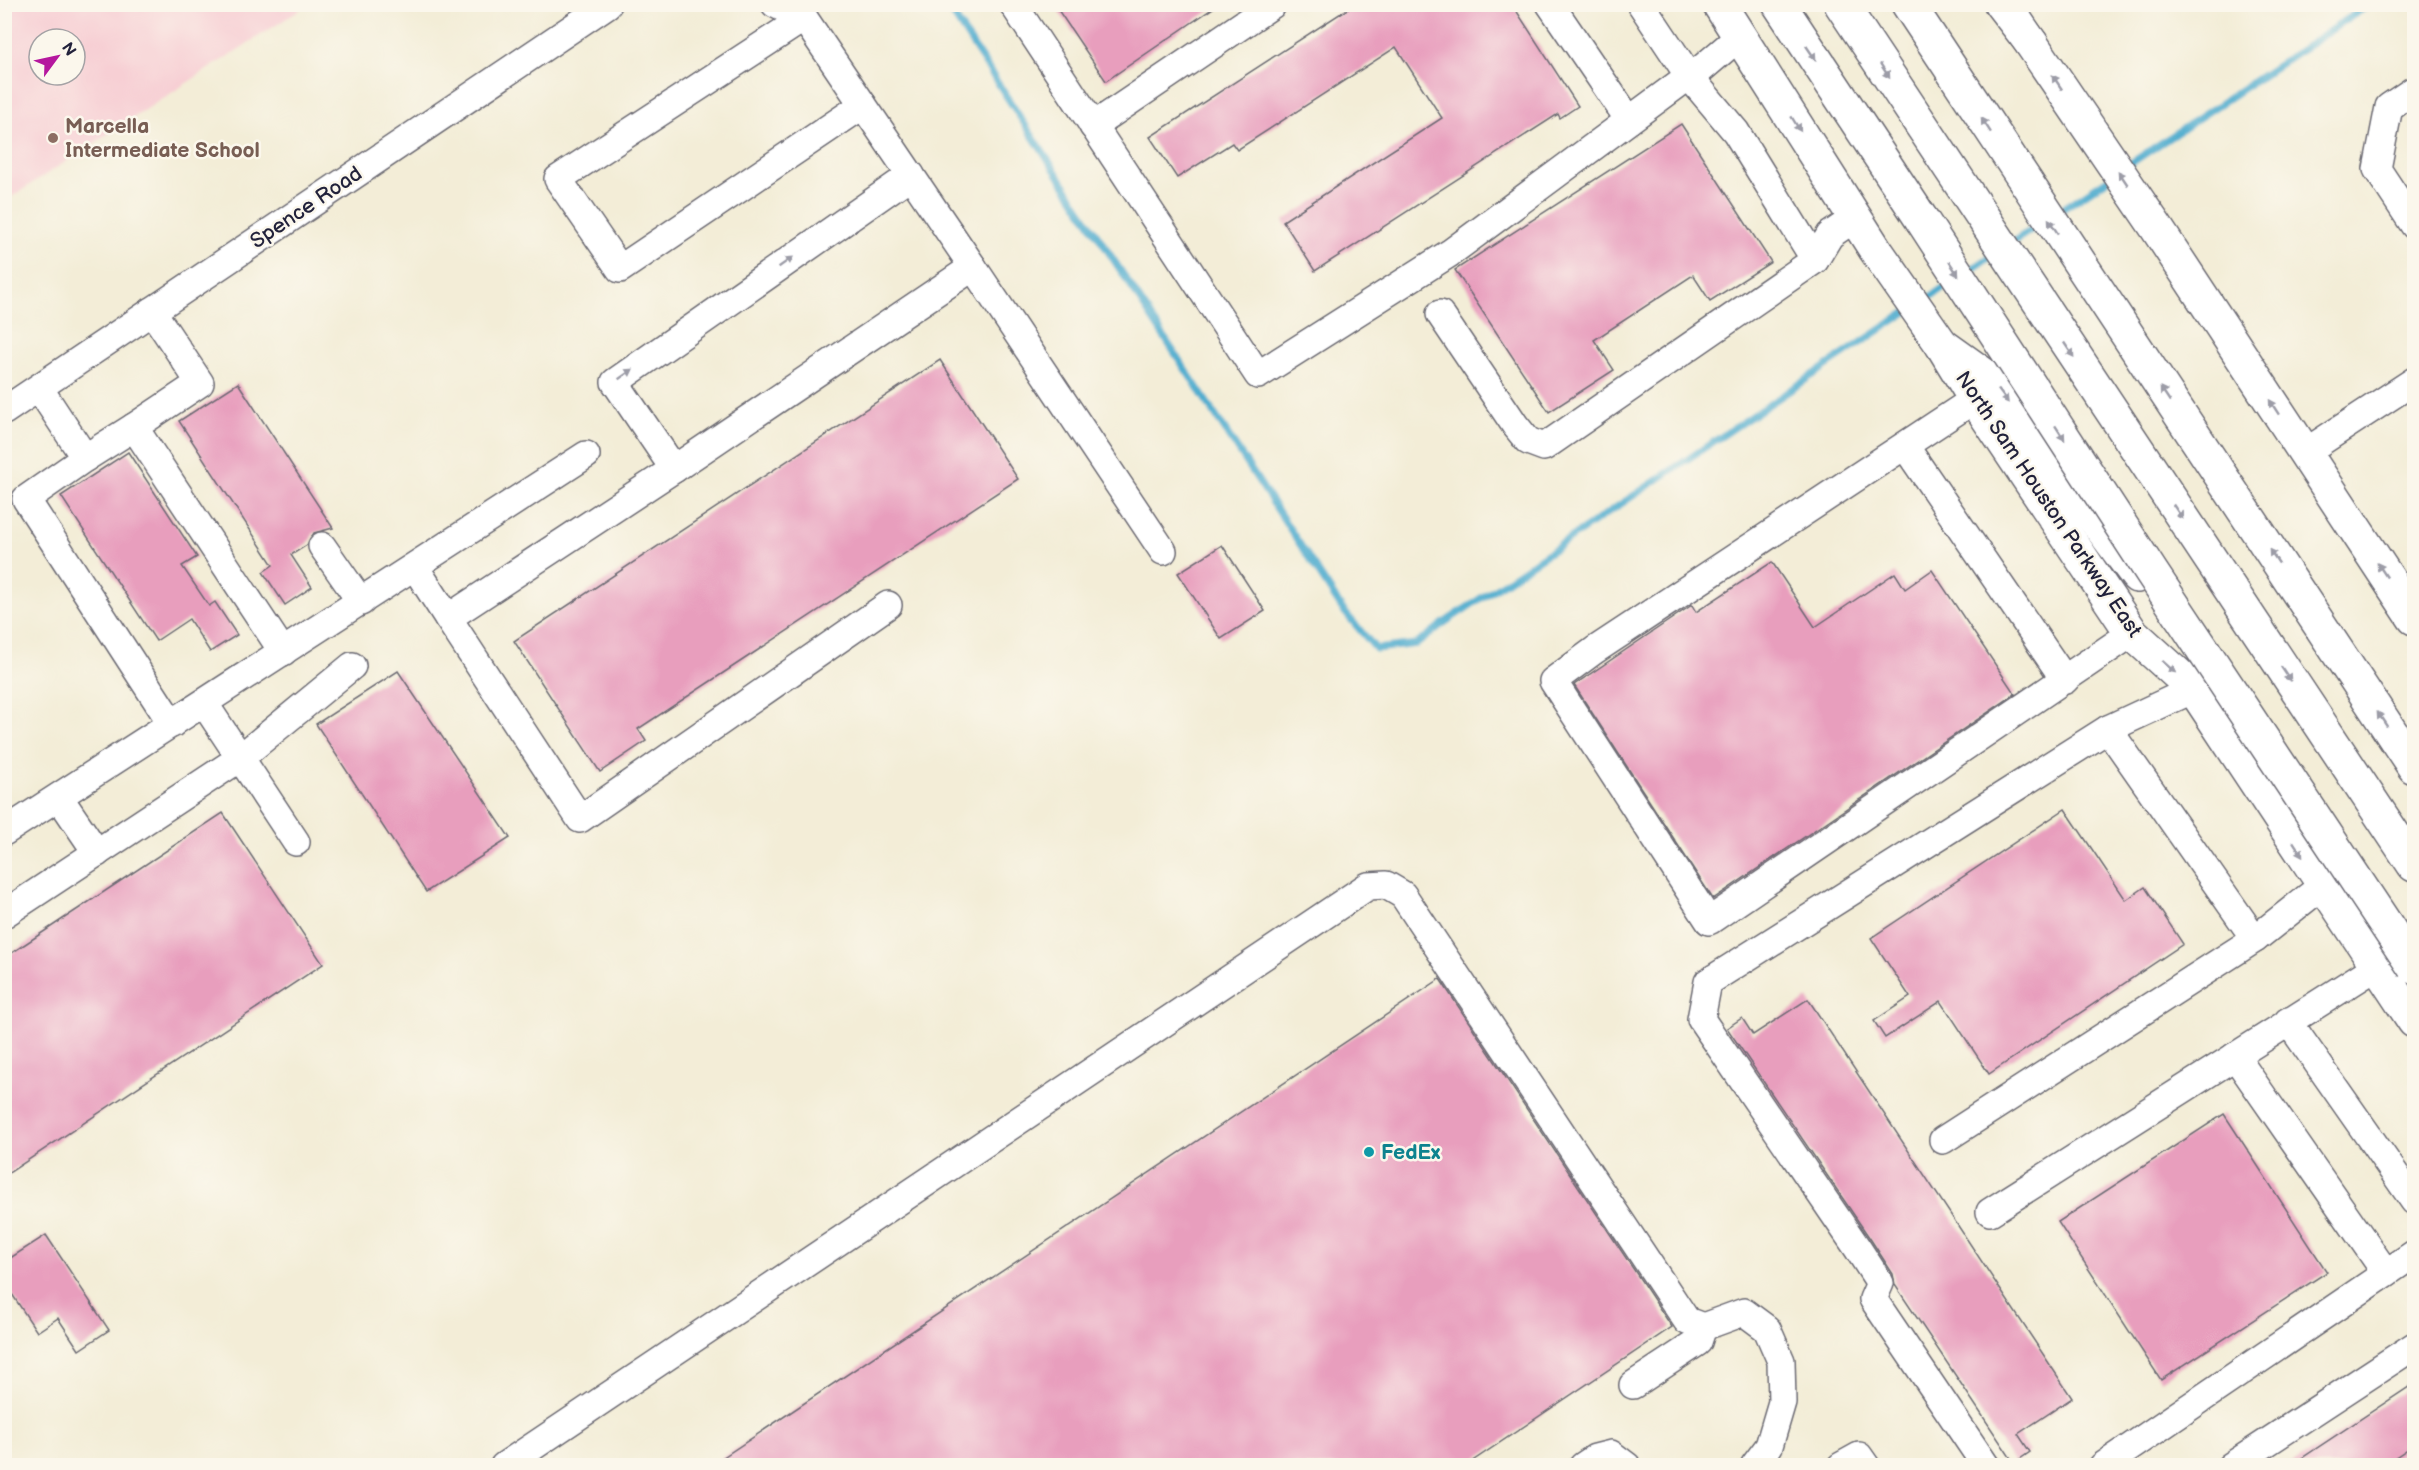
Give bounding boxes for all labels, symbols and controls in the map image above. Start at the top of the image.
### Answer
north arrow [27,27,87,87]
text: N [57,39,80,60]
one-way arrow [1805,45,1816,61]
one-way arrow [1879,63,1890,79]
one-way arrow [2051,74,2063,90]
place label: Marcella Intermediate School [65,114,260,163]
one-way arrow [1790,116,1801,133]
one-way arrow [1981,116,1992,133]
marker: Marcella Intermediate School [46,131,60,145]
street label: Spence Road [246,161,367,254]
one-way arrow [2118,170,2129,186]
one-way arrow [2047,218,2059,234]
one-way arrow [778,256,794,268]
one-way arrow [1949,261,1960,278]
one-way arrow [2063,341,2075,357]
street label: North Sam Houston Parkway East [1950,367,2147,642]
one-way arrow [618,368,634,380]
one-way arrow [2159,387,2171,403]
one-way arrow [1996,388,2008,403]
one-way arrow [2268,400,2280,416]
one-way arrow [2055,425,2066,441]
one-way arrow [2172,503,2183,520]
one-way arrow [2268,548,2279,565]
one-way arrow [2376,562,2388,578]
one-way arrow [2162,659,2176,673]
one-way arrow [2280,665,2292,681]
one-way arrow [2376,711,2388,727]
one-way arrow [2292,841,2303,857]
place label: FedEx [1381,1140,1441,1165]
marker: FedEx [1362,1145,1376,1159]

